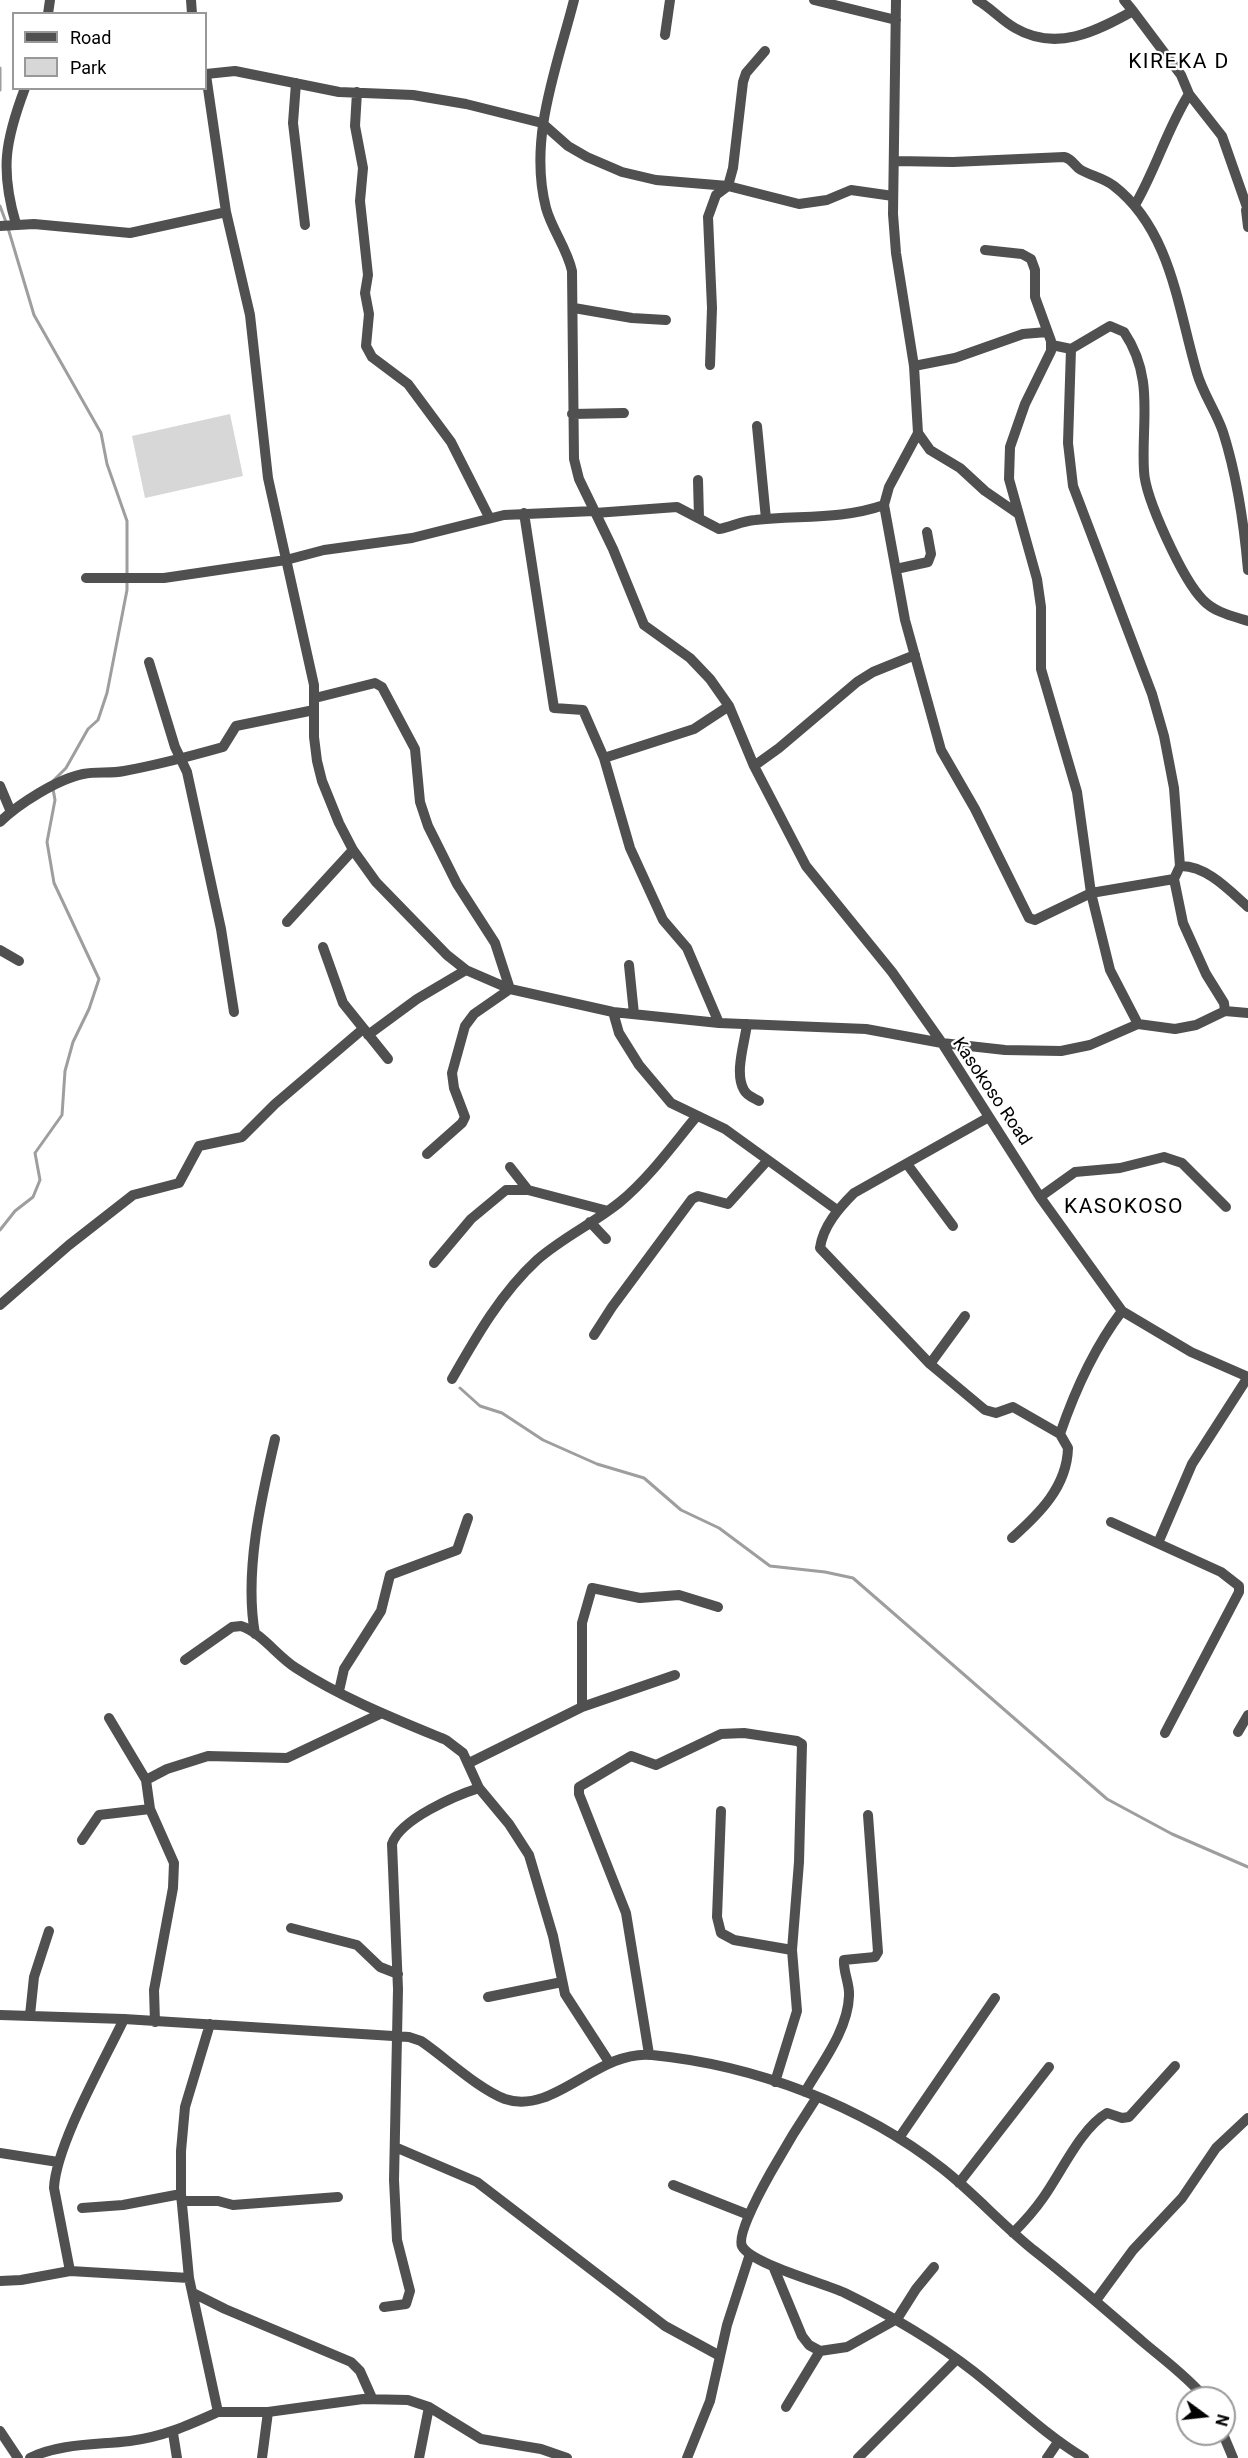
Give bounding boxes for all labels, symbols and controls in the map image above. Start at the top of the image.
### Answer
legend [12,12,207,90]
text: Road [70,27,111,48]
district label: KIREKA D [1128,50,1230,76]
text: Park [70,57,106,78]
street label: Kasokoso Road [947,1034,1035,1150]
district label: KASOKOSO [1064,1195,1184,1221]
north arrow [1176,2386,1236,2446]
text: N [1211,2412,1233,2428]

